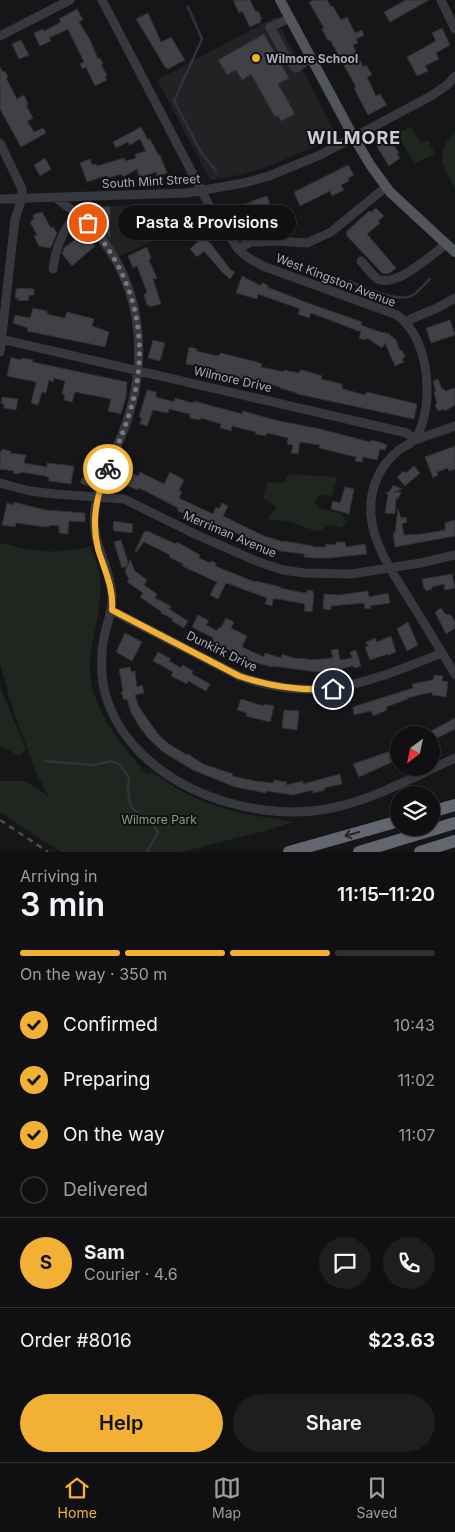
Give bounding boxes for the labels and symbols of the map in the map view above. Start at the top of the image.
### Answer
place label: Wilmore School [266,51,358,66]
marker: Wilmore School [250,52,262,64]
district label: WILMORE [307,127,401,148]
street label: South Mint Street [101,171,201,191]
pin [67,202,109,244]
callout: Pasta & Provisions [118,206,296,240]
street label: West Kingston Avenue [274,250,398,310]
street label: Wilmore Drive [192,363,274,395]
courier [83,444,133,494]
street label: Merriman Avenue [181,508,279,560]
street label: Dunkirk Drive [184,627,260,675]
pin [312,668,354,710]
north arrow [390,726,440,776]
park label: Wilmore Park [121,812,197,827]
one-way arrow [344,830,360,840]

